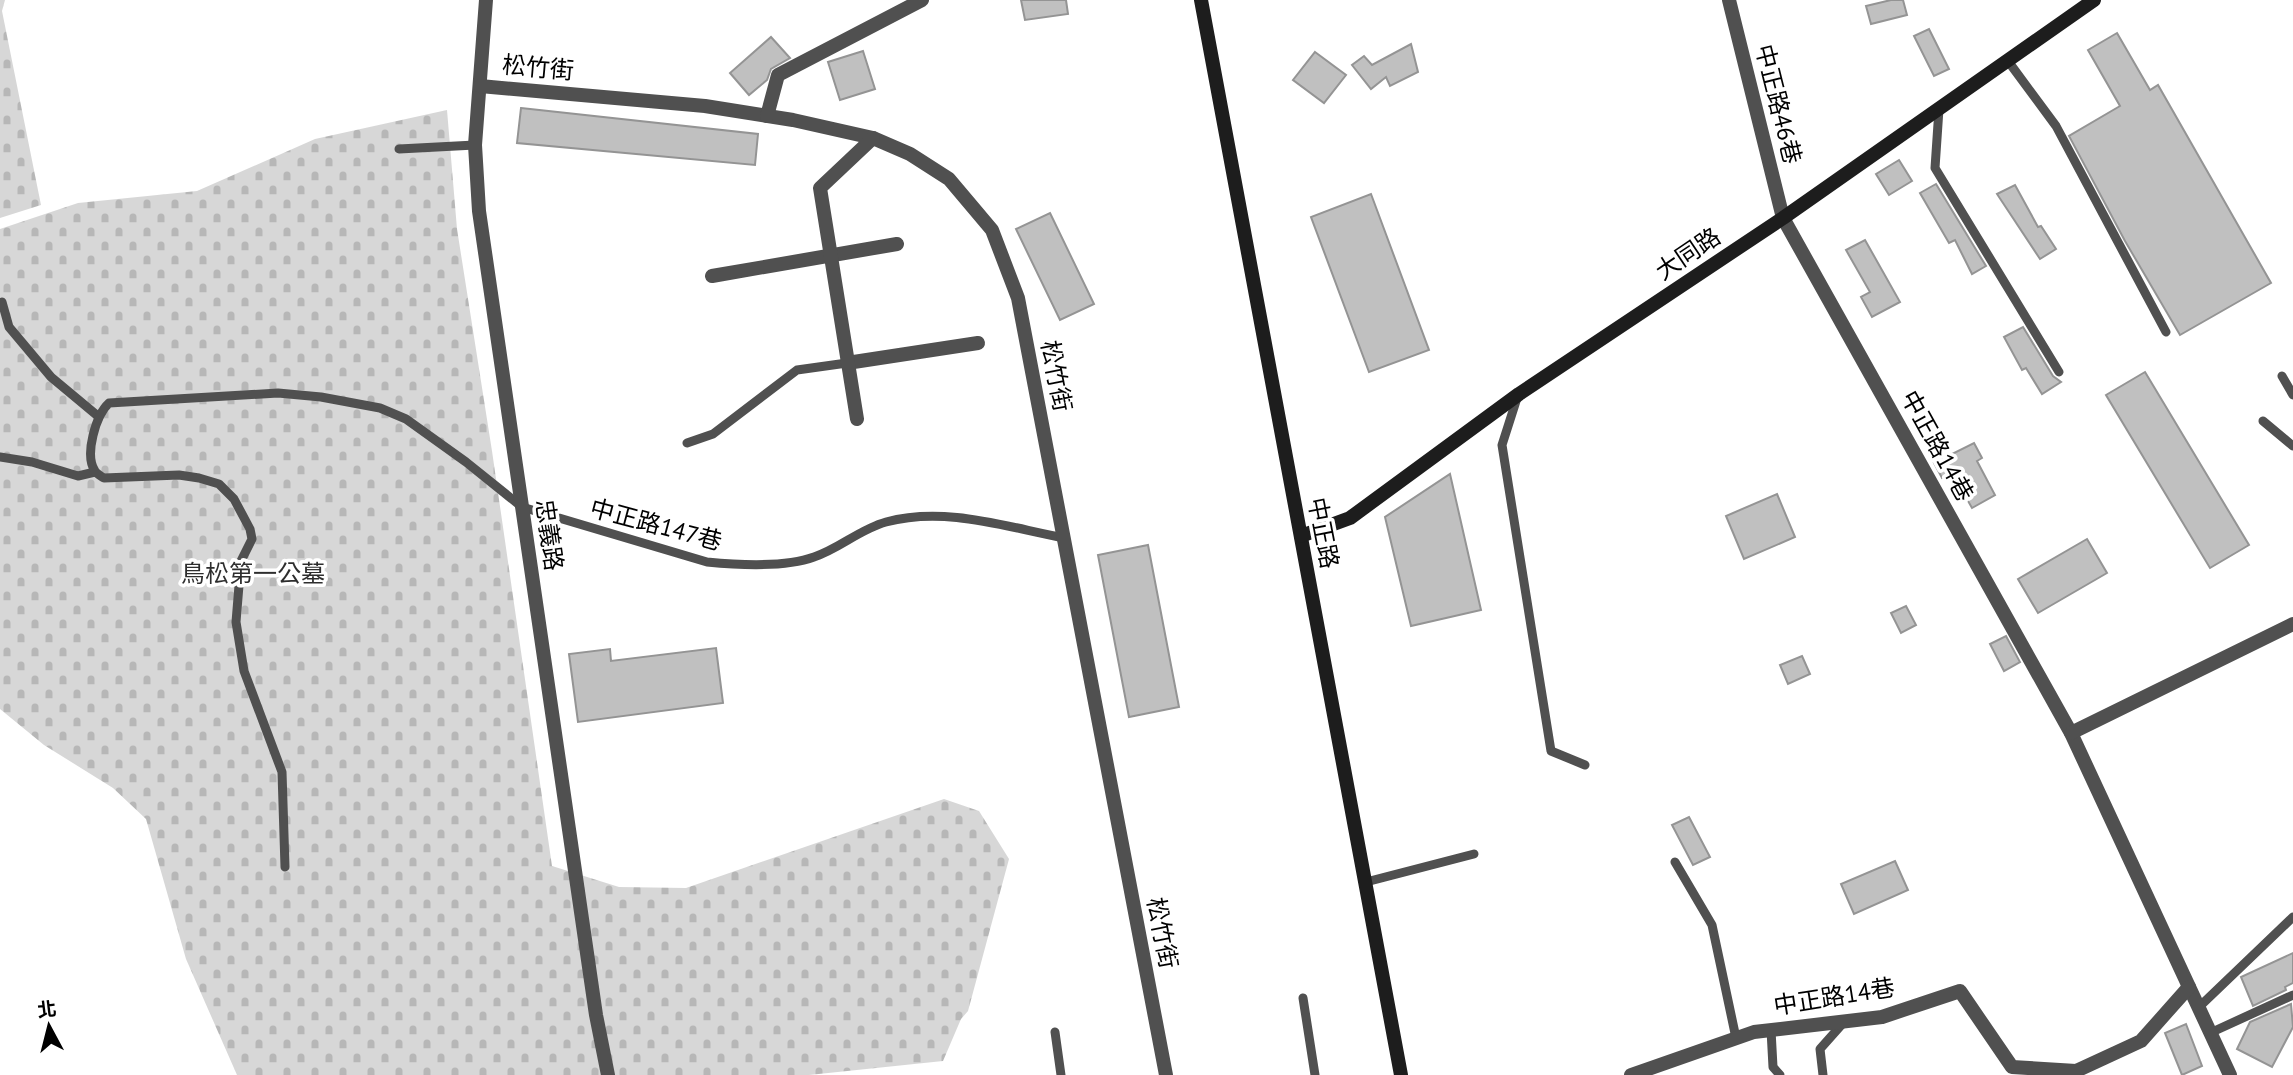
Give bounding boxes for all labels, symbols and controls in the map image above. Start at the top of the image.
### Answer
street label: 中正路46巷 [1749,41,1808,167]
street label: 松竹街 [501,49,575,86]
street label: 大同路 [1649,221,1726,287]
street label: 松竹街 [1034,338,1079,414]
street label: 中正路14巷 [1894,385,1981,507]
street label: 中正路147巷 [587,492,725,557]
street label: 中正路 [1301,495,1346,571]
street label: 忠義路 [529,497,570,573]
park label: 鳥松第一公墓 [181,558,325,589]
street label: 松竹街 [1140,895,1185,971]
street label: 中正路14巷 [1771,972,1897,1021]
north arrow [14,991,84,1061]
text: 北 [36,996,58,1022]

